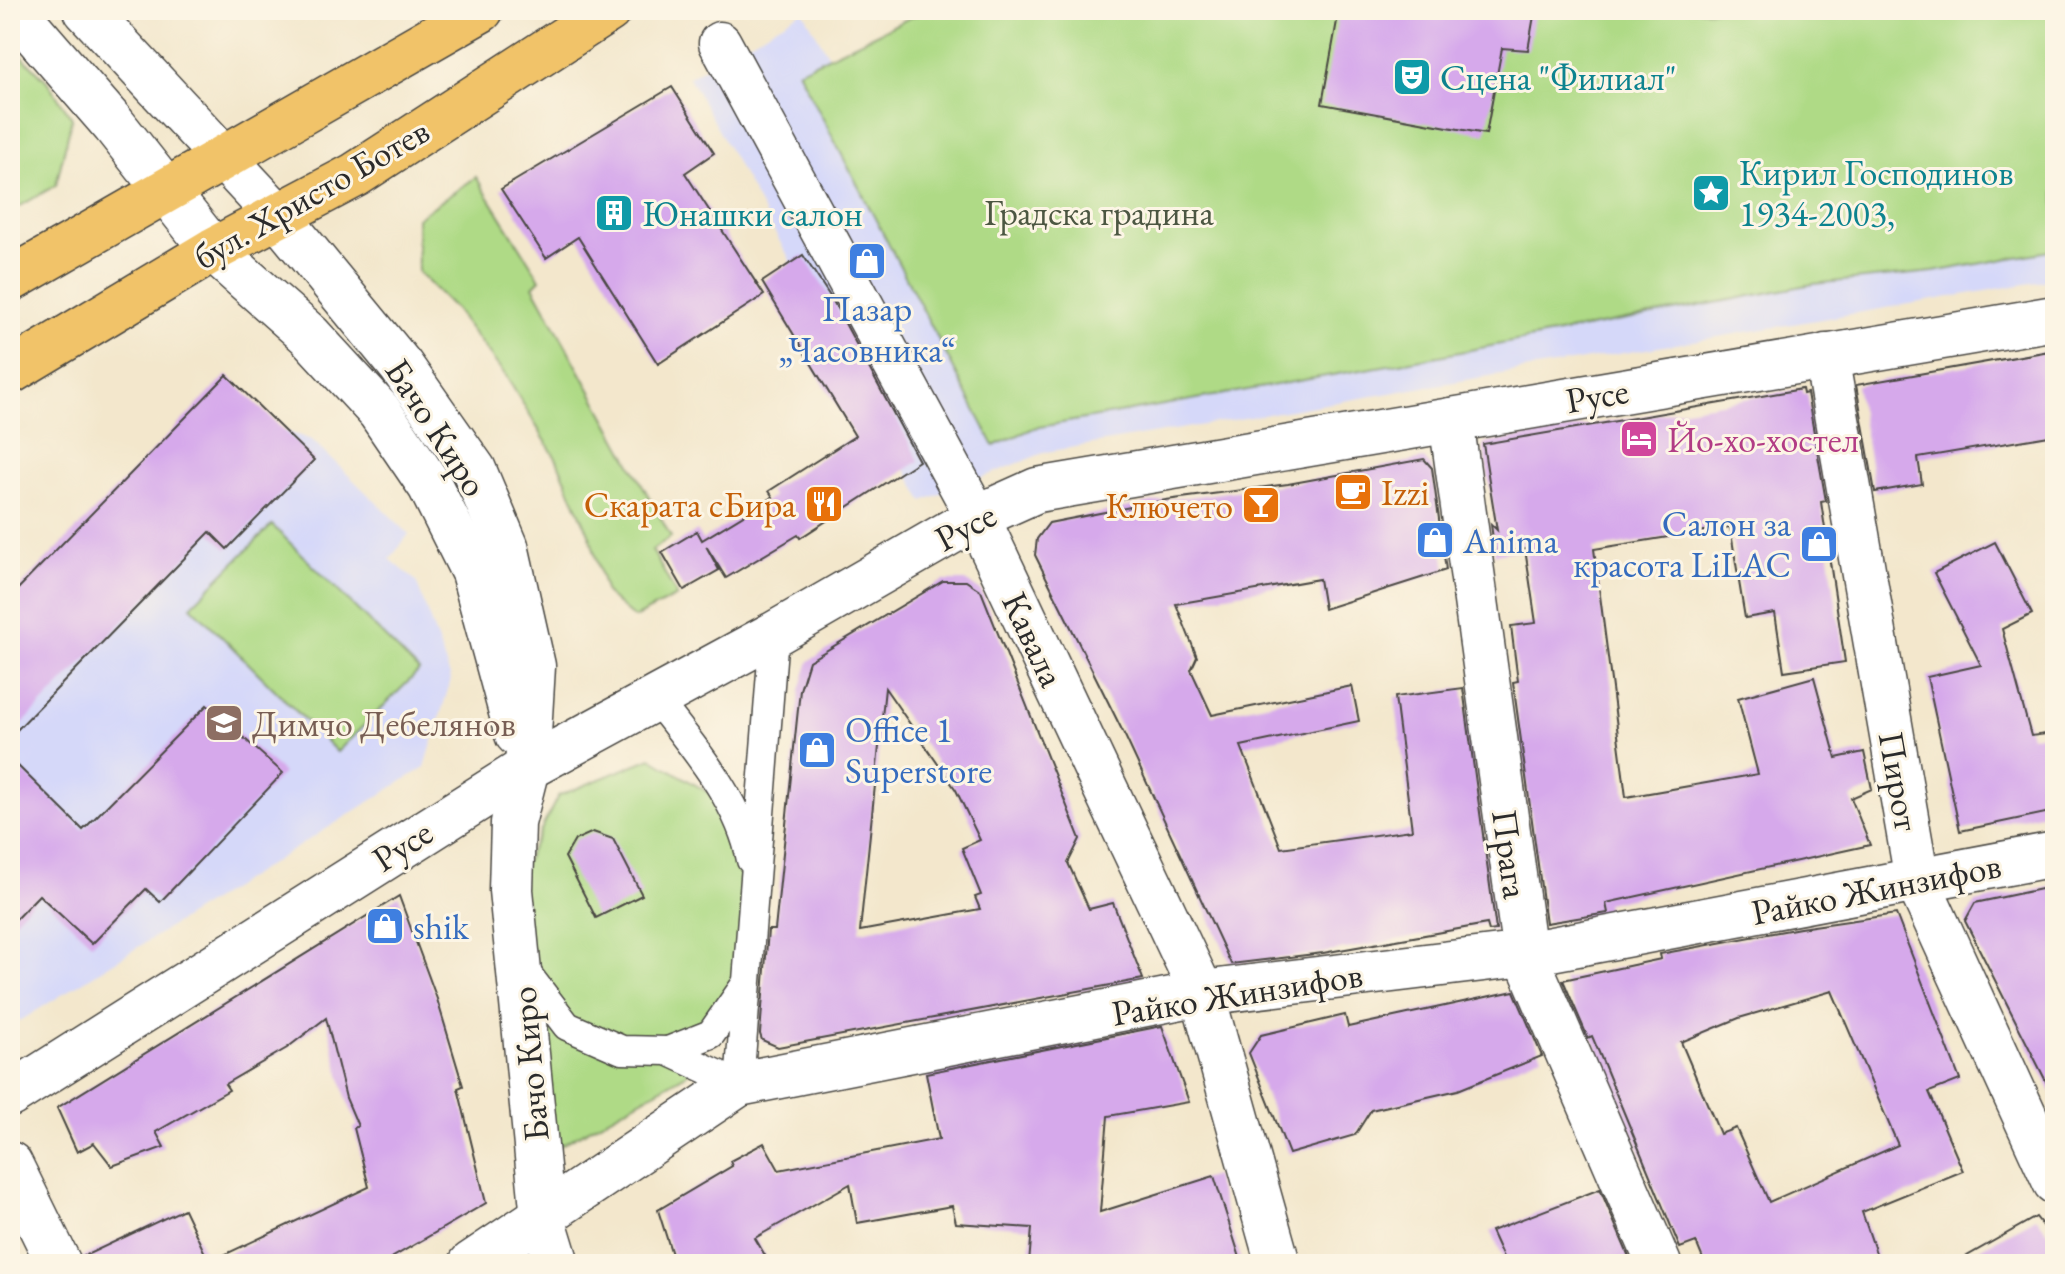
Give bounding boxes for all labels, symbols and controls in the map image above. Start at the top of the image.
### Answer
place label: Сцена "Филиал" [1440,54,1677,101]
theatre icon: Сцена "Филиал" [1391,56,1433,98]
street label: бул. Христо Ботев [185,107,437,280]
place label: Кирил Господинов 1934-2003, [1739,149,2014,237]
place icon: Кирил Господинов 1934-2003, [1690,172,1732,214]
park label: Градска градина [984,189,1214,236]
place label: Юнашки салон [642,190,863,237]
building icon: Юнашки салон [593,192,635,234]
shop icon: Пазар „Часовника“ [846,240,888,282]
place label: Пазар „Часовника“ [778,285,956,373]
street label: Бачо Киро [375,349,499,505]
street label: Русе [1562,367,1632,424]
place label: Йо-хо-хостел [1667,416,1859,463]
hotel icon: Йо-хо-хостел [1618,418,1660,460]
place label: Izzi [1381,469,1429,516]
cafe icon: Izzi [1332,471,1374,513]
place label: Скарата сБира [584,481,797,528]
place label: Ключето [1105,482,1233,529]
restaurant icon: Скарата сБира [803,483,845,525]
bar icon: Ключето [1240,484,1282,526]
street label: Русе [927,491,1004,562]
place label: Салон за красота LiLAC [1573,500,1792,588]
place label: Anima [1462,517,1559,564]
shop icon: Anima [1414,519,1456,561]
shop icon: Салон за красота LiLAC [1798,523,1840,565]
street label: Кавала [991,584,1076,695]
place label: Димчо Дебелянов [252,700,516,747]
school or university icon: Димчо Дебелянов [203,702,245,744]
place label: Office 1 Superstore [845,706,992,794]
street label: Пирот [1868,728,1931,835]
shop icon: Office 1 Superstore [796,729,838,771]
street label: Прага [1481,807,1540,902]
street label: Русе [363,809,441,882]
street label: Райко Жинзифов [1747,841,2005,936]
place label: shik [413,903,470,950]
shop icon: shik [364,905,406,947]
street label: Райко Жинзифов [1108,950,1366,1036]
street label: Бачо Киро [499,985,560,1143]

